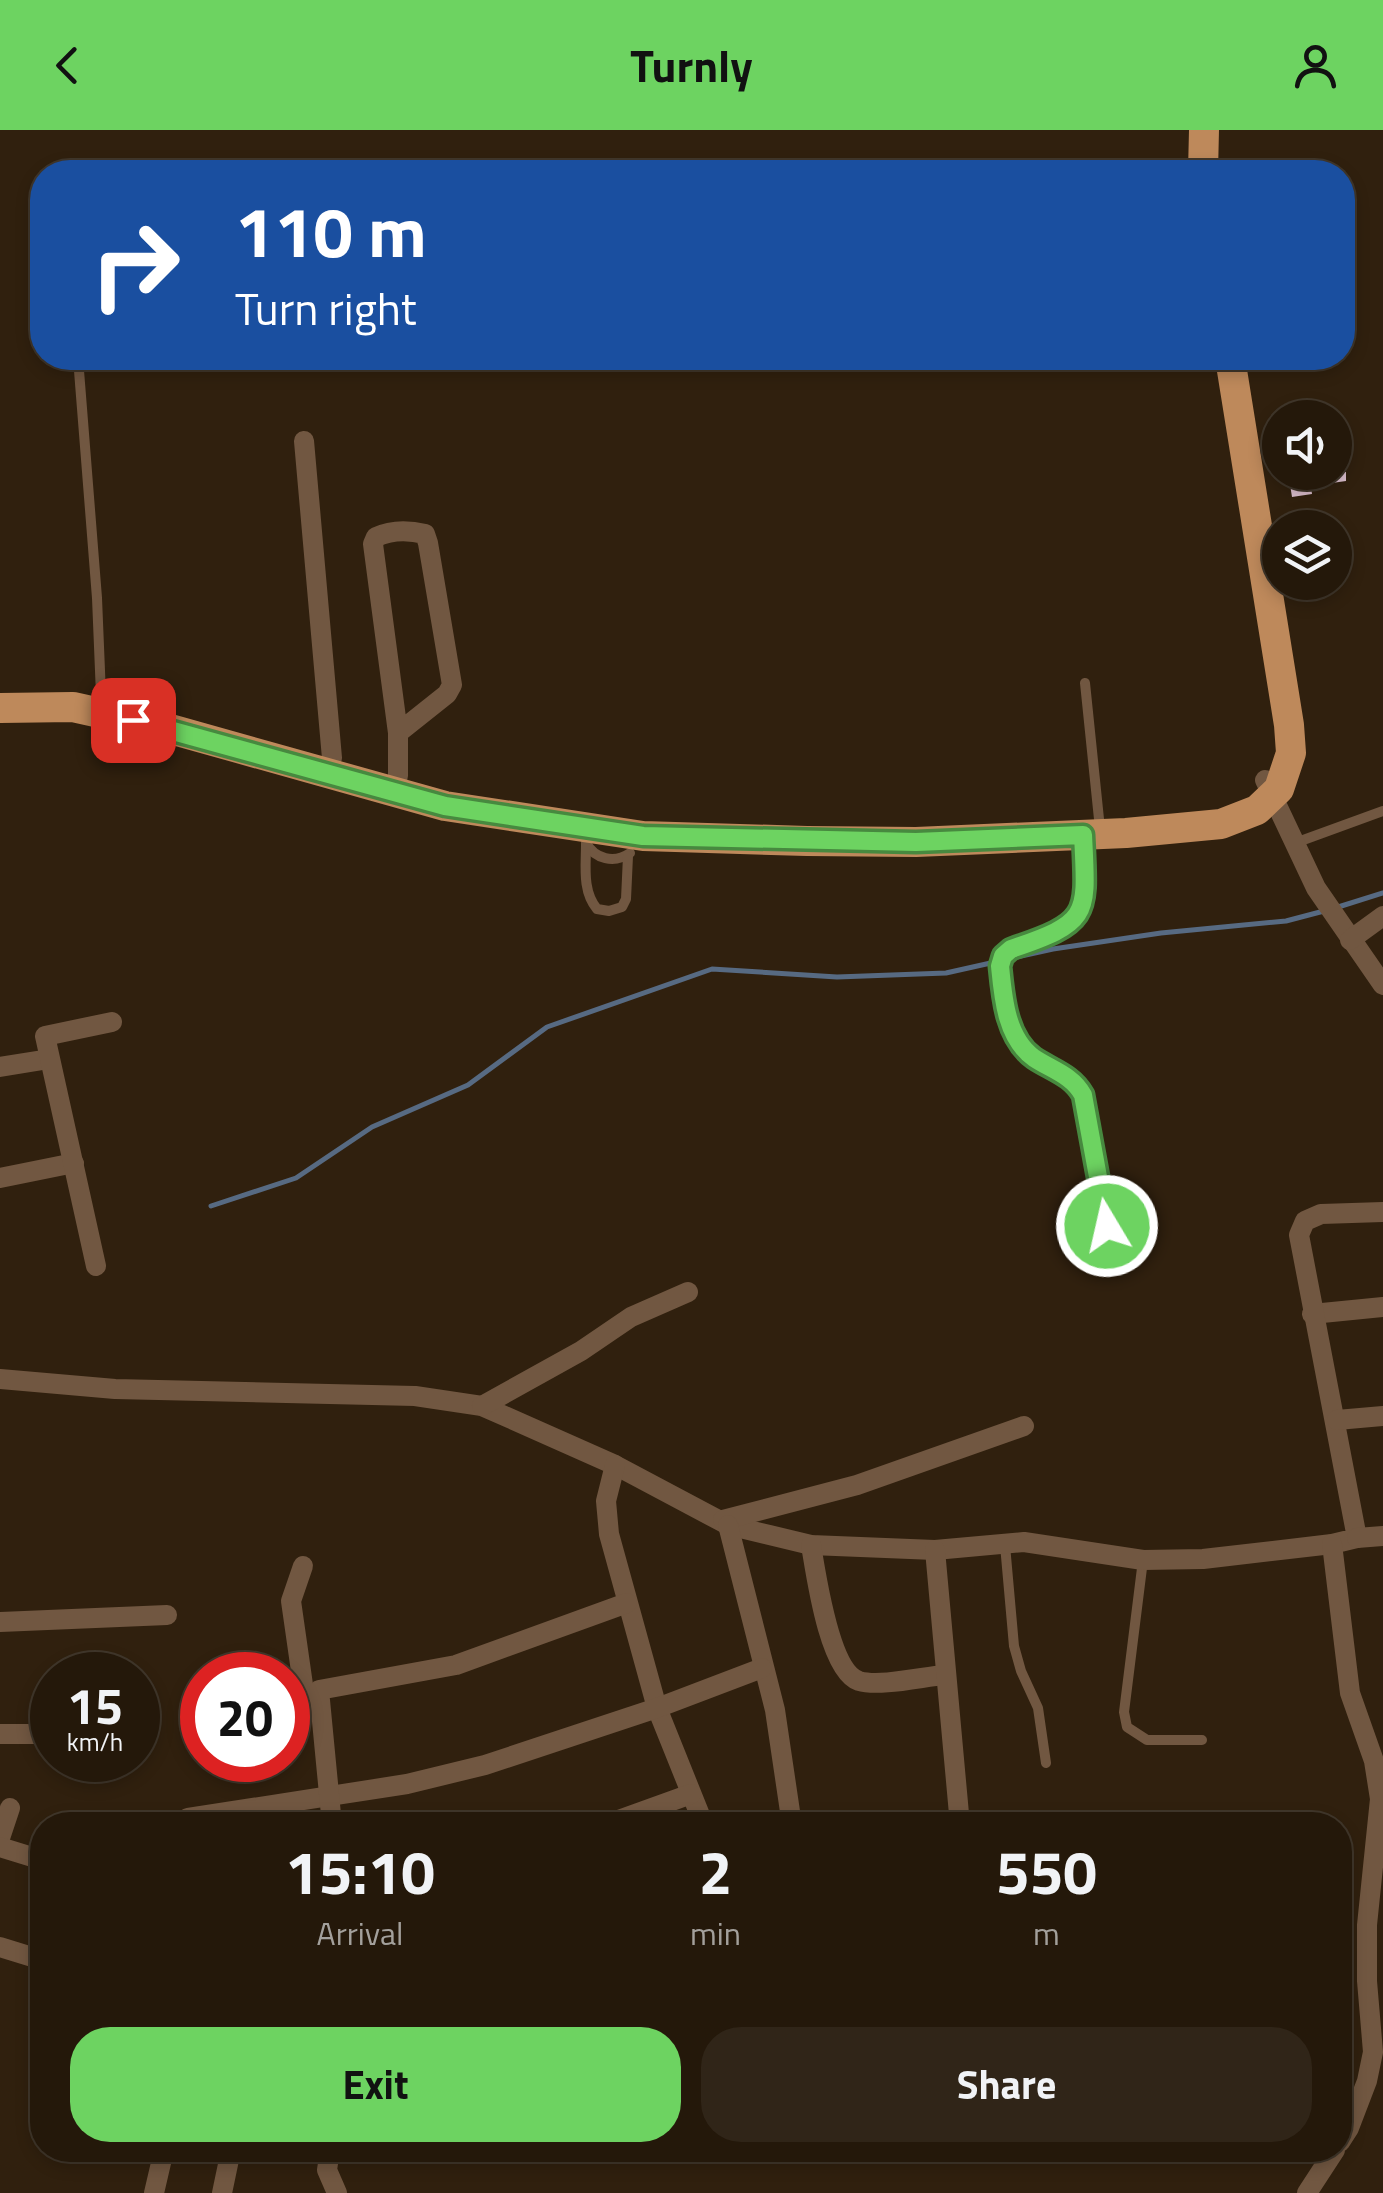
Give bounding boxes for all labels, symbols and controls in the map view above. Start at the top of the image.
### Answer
text: Turnly [630,31,753,99]
icon: back [40,38,95,93]
icon: person [1288,38,1343,93]
text: 110 m [235,178,427,284]
icon: right [70,200,200,330]
text: Turn right [235,274,417,342]
map controls [1262,400,1352,600]
button: sound [1262,400,1352,490]
button: layers [1262,510,1352,600]
pin [91,678,176,763]
icon: arrive [106,693,161,748]
position arrow [1055,1174,1159,1278]
speed limit sign: 20 [180,1652,310,1782]
text: 15 [67,1667,123,1743]
text: km/h [67,1723,123,1761]
text: 15:10 [285,1826,435,1917]
text: 2 [699,1826,732,1917]
text: 550 [996,1826,1097,1917]
text: Arrival [317,1909,403,1957]
text: min [690,1909,741,1957]
text: m [1033,1909,1060,1957]
button: Exit [70,2027,681,2142]
button: Share [701,2027,1312,2142]

